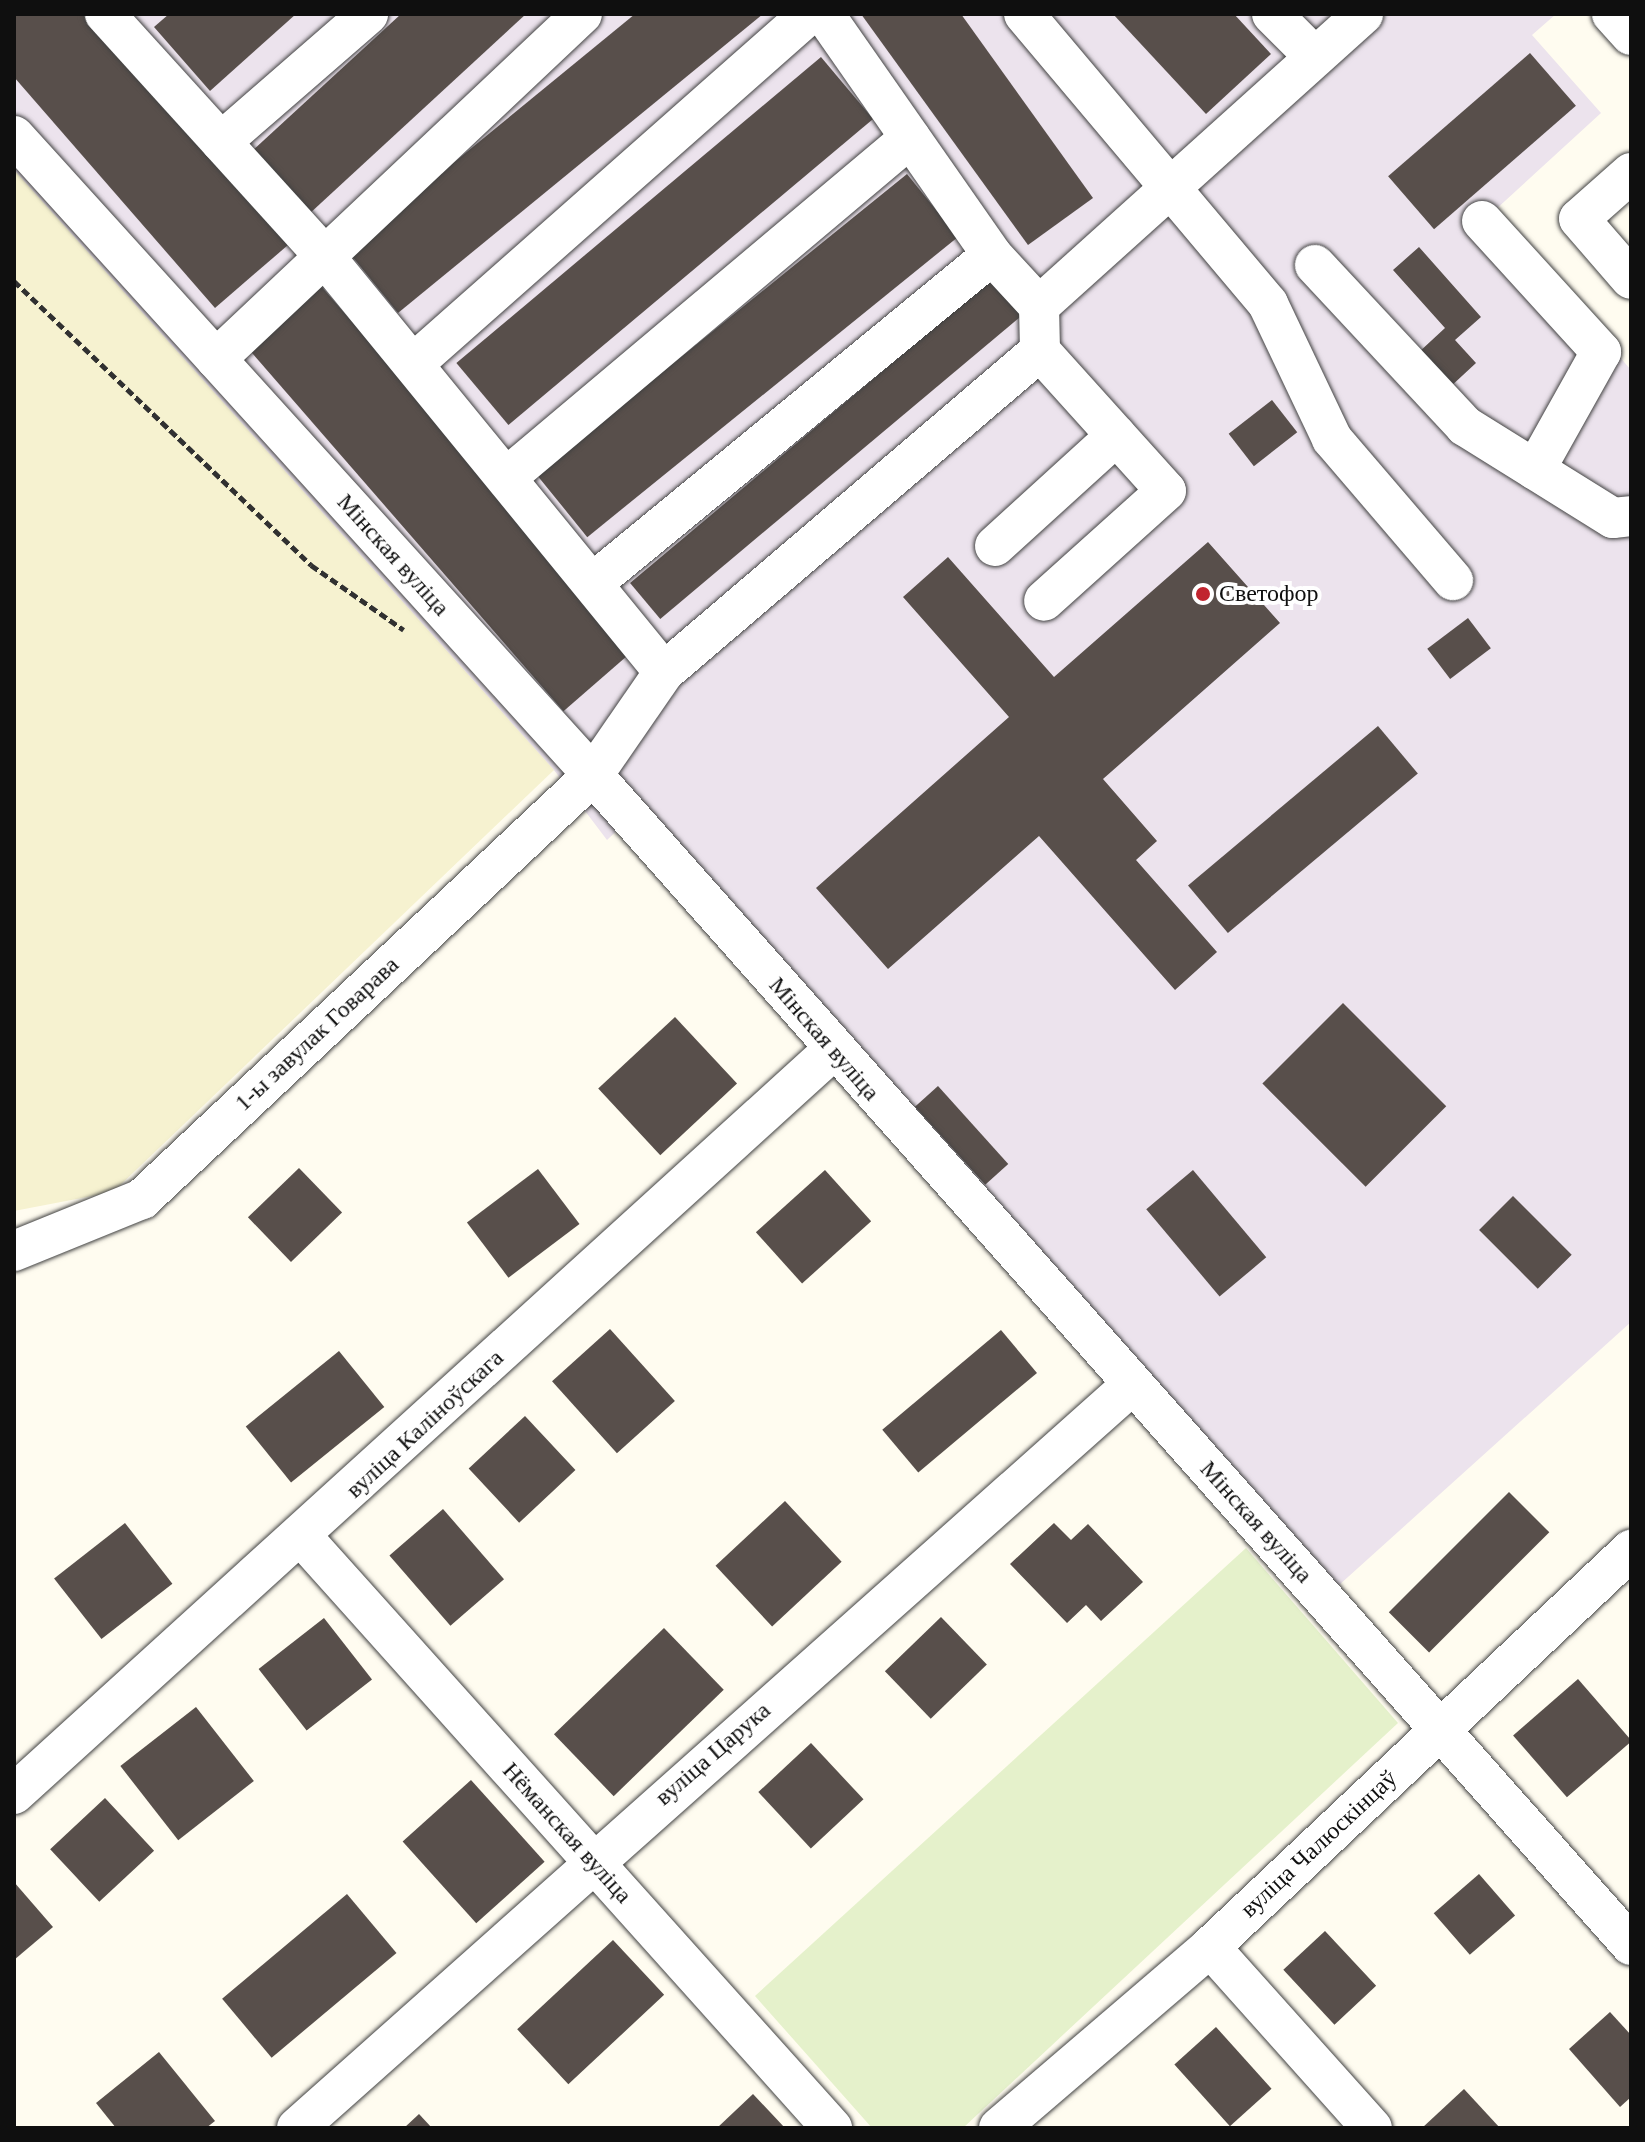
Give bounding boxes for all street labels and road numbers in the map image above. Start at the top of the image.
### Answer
street label: Мінская вуліца [331,488,455,622]
street label: 1-ы завулак Говарава [229,951,405,1117]
street label: Мінская вуліца [763,971,885,1107]
street label: вуліца Каліноўскага [340,1344,510,1504]
street label: Мінская вуліца [1194,1455,1318,1589]
street label: вуліца Царука [650,1696,776,1812]
street label: Нёманская вуліца [496,1757,638,1909]
street label: вуліца Чалюскінцаў [1235,1764,1403,1924]

